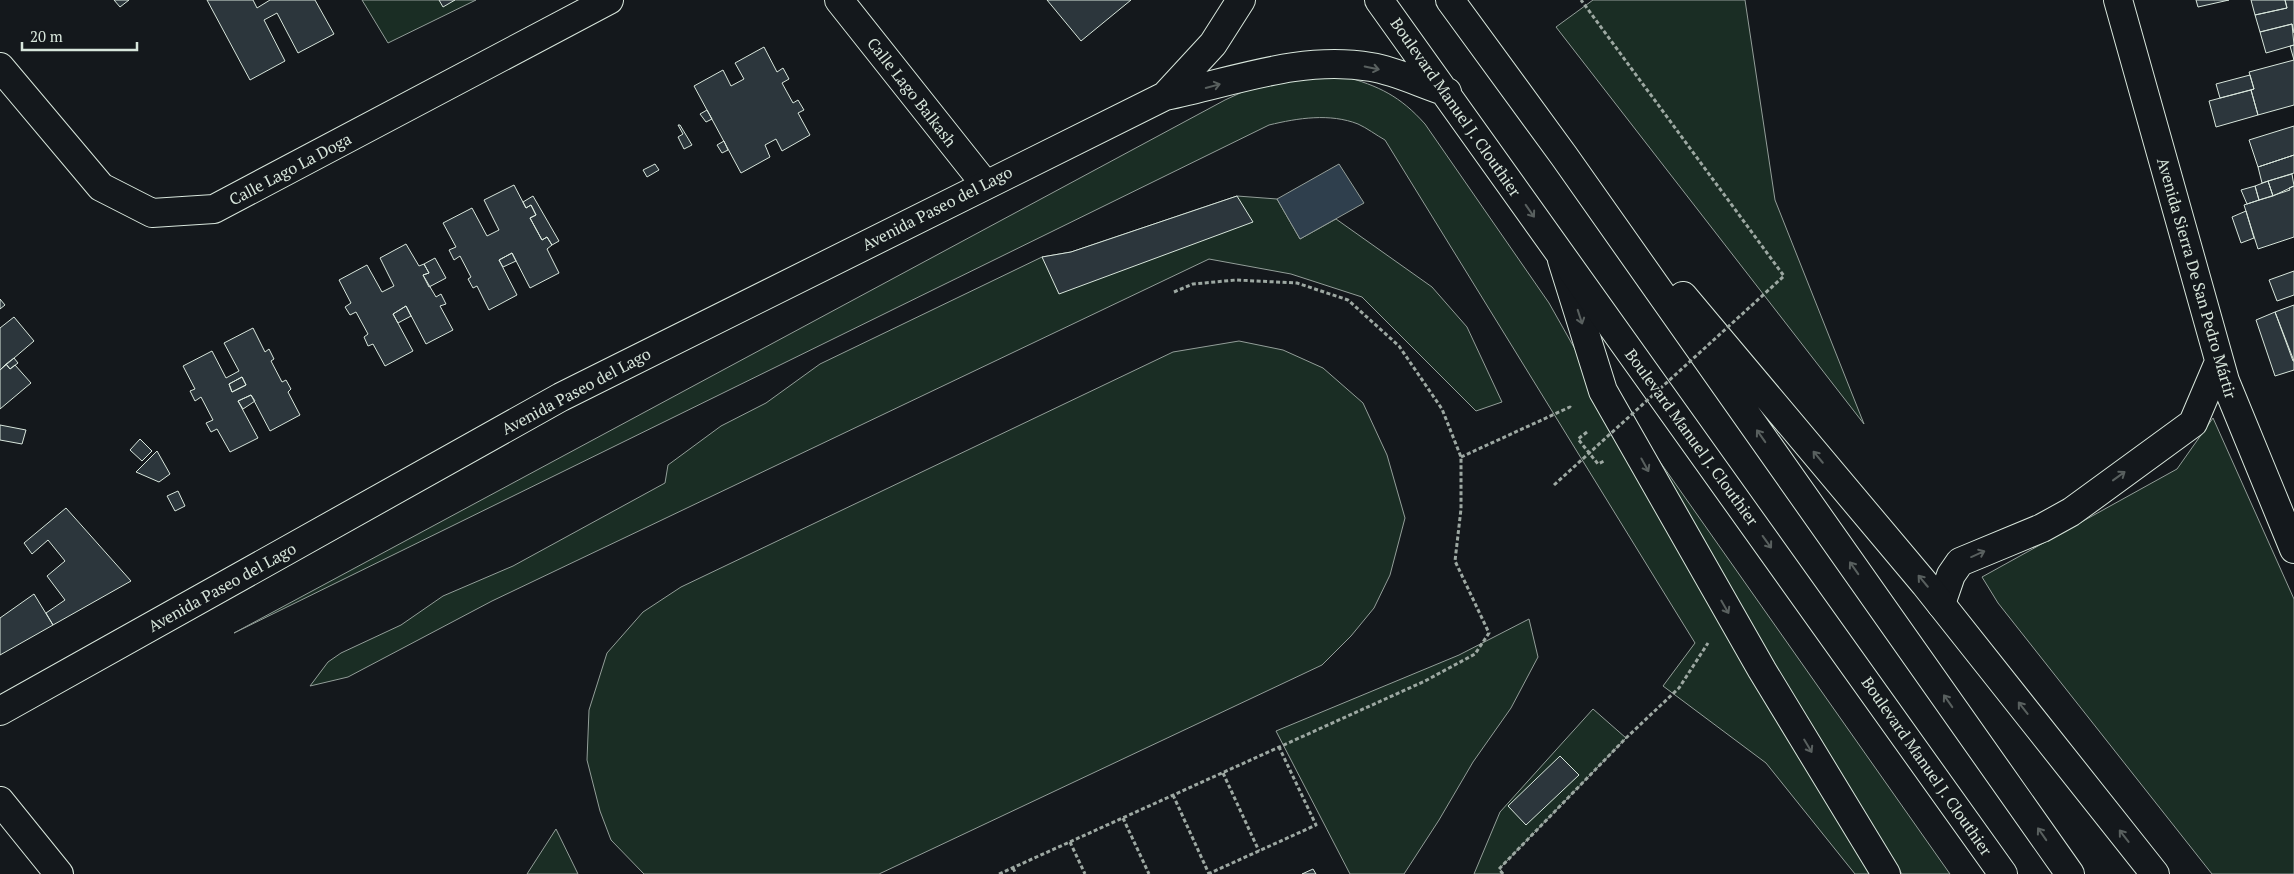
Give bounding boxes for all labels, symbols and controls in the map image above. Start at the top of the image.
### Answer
street label: Boulevard Manuel J. Clouthier [1386,13,1527,201]
scale bar [22,20,138,52]
text: 20 m [30,26,63,46]
street label: Calle Lago Balkash [862,33,962,152]
one-way arrow [1364,64,1380,74]
one-way arrow [1204,81,1220,90]
street label: Calle Lago La Doga [225,128,355,210]
street label: Avenida Sierra De San Pedro Mártir [2152,155,2242,402]
street label: Avenida Paseo del Lago [858,160,1016,255]
one-way arrow [1525,204,1535,218]
one-way arrow [1576,309,1585,325]
street label: Avenida Paseo del Lago [498,342,655,440]
street label: Boulevard Manuel J. Clouthier [1620,344,1764,531]
one-way arrow [1756,429,1766,443]
one-way arrow [1812,450,1823,463]
one-way arrow [1640,458,1650,473]
one-way arrow [2112,471,2126,481]
one-way arrow [1762,534,1772,548]
street label: Avenida Paseo del Lago [144,537,300,637]
one-way arrow [1970,549,1985,558]
one-way arrow [1849,562,1860,576]
one-way arrow [1917,575,1928,588]
one-way arrow [1721,599,1731,613]
street label: Boulevard Manuel J. Clouthier [1857,672,1998,860]
one-way arrow [1943,695,1953,709]
one-way arrow [2018,702,2029,715]
one-way arrow [1804,739,1814,753]
one-way arrow [2037,827,2047,841]
one-way arrow [2119,830,2130,843]

